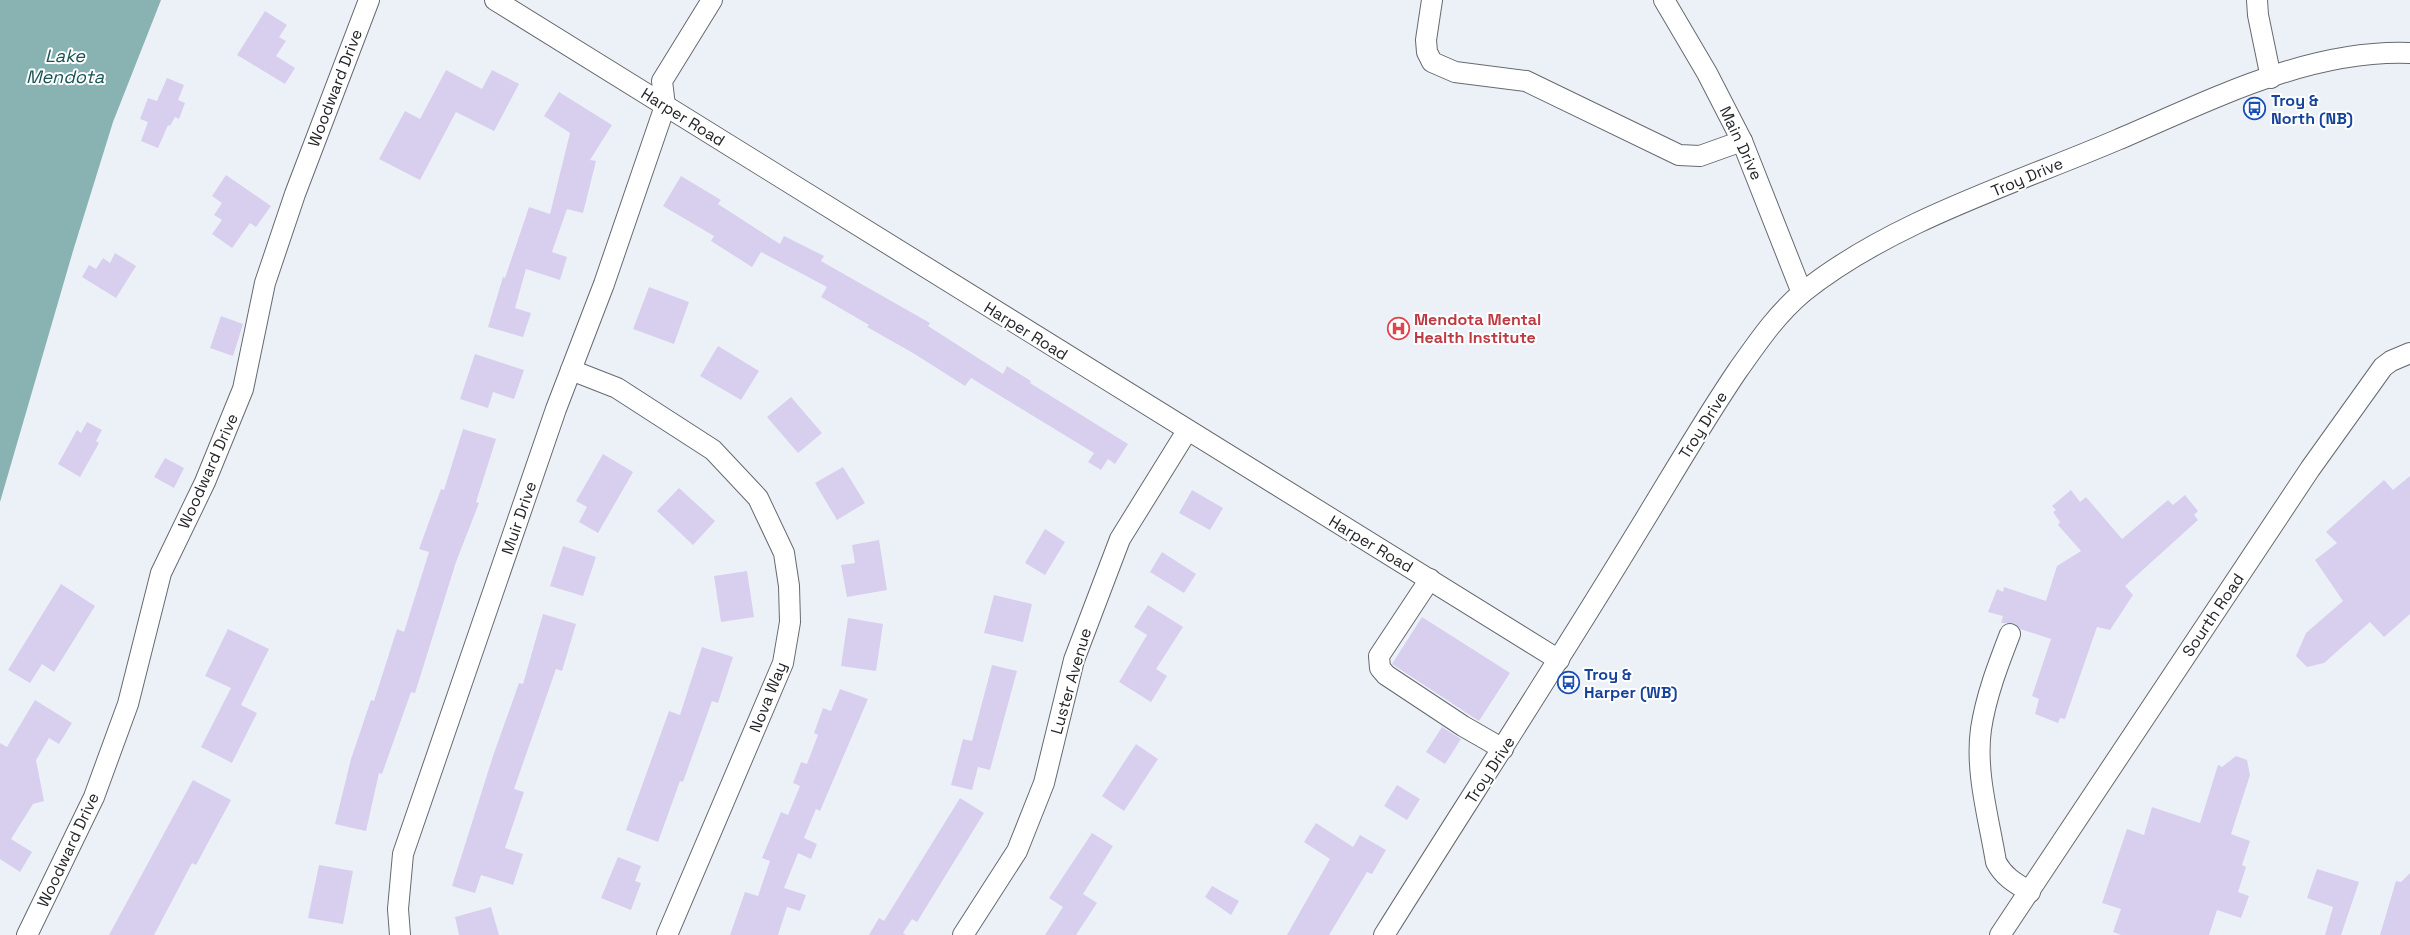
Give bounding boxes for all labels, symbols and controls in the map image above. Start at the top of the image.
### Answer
street label: Woodward Drive [303,26,367,150]
water label: Lake Mendota [26,44,105,88]
street label: Harper Road [637,83,729,151]
place label: Troy & North (NB) [2271,90,2353,129]
bus stop icon: Troy & North (NB) [2243,97,2267,121]
street label: Main Drive [1715,103,1767,183]
street label: Troy Drive [1988,152,2066,202]
street label: Harper Road [980,297,1072,365]
place label: Mendota Mental Health Institute [1414,309,1541,348]
hospital icon: Mendota Mental Health Institute [1386,316,1410,340]
street label: Troy Drive [1674,387,1732,463]
street label: Woodward Drive [173,410,243,532]
street label: Muir Drive [497,479,541,557]
street label: Harper Road [1325,511,1417,577]
street label: Sourth Road [2177,569,2249,661]
street label: Luster Avenue [1046,625,1096,737]
street label: Nova Way [744,659,792,735]
place label: Troy & Harper (WB) [1584,664,1677,703]
bus stop icon: Troy & Harper (WB) [1556,671,1580,695]
street label: Troy Drive [1460,732,1520,808]
street label: Woodward Drive [32,789,104,911]

